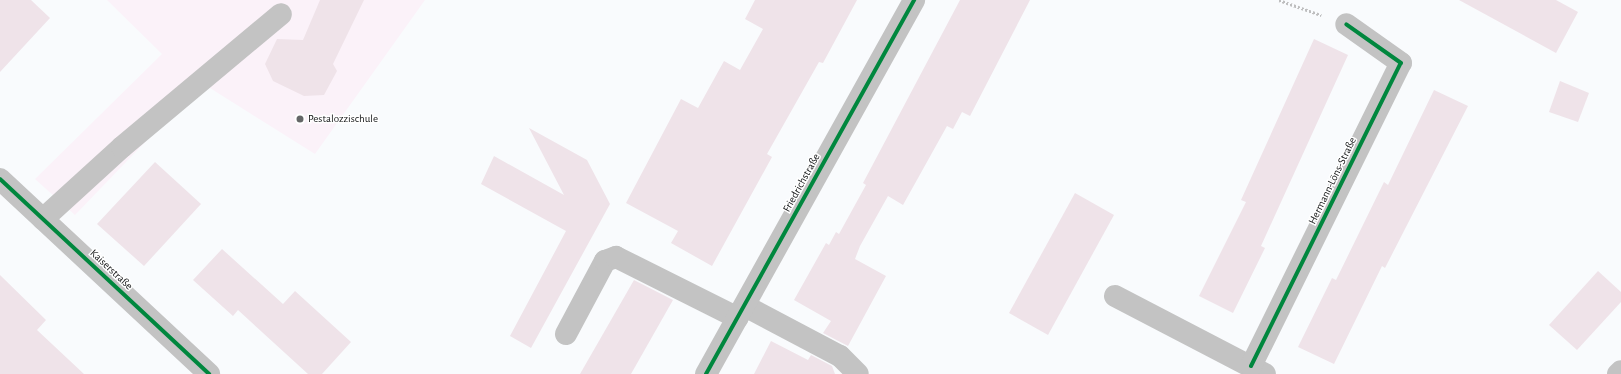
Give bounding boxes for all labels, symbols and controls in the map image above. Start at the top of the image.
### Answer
place label: Pestalozzischule [308,112,378,126]
marker: Pestalozzischule [295,114,305,124]
street label: Hermann-Löns-Straße [1306,135,1360,227]
street label: Friedrichstraße [781,151,823,215]
street label: Kaiserstraße [87,247,135,293]

